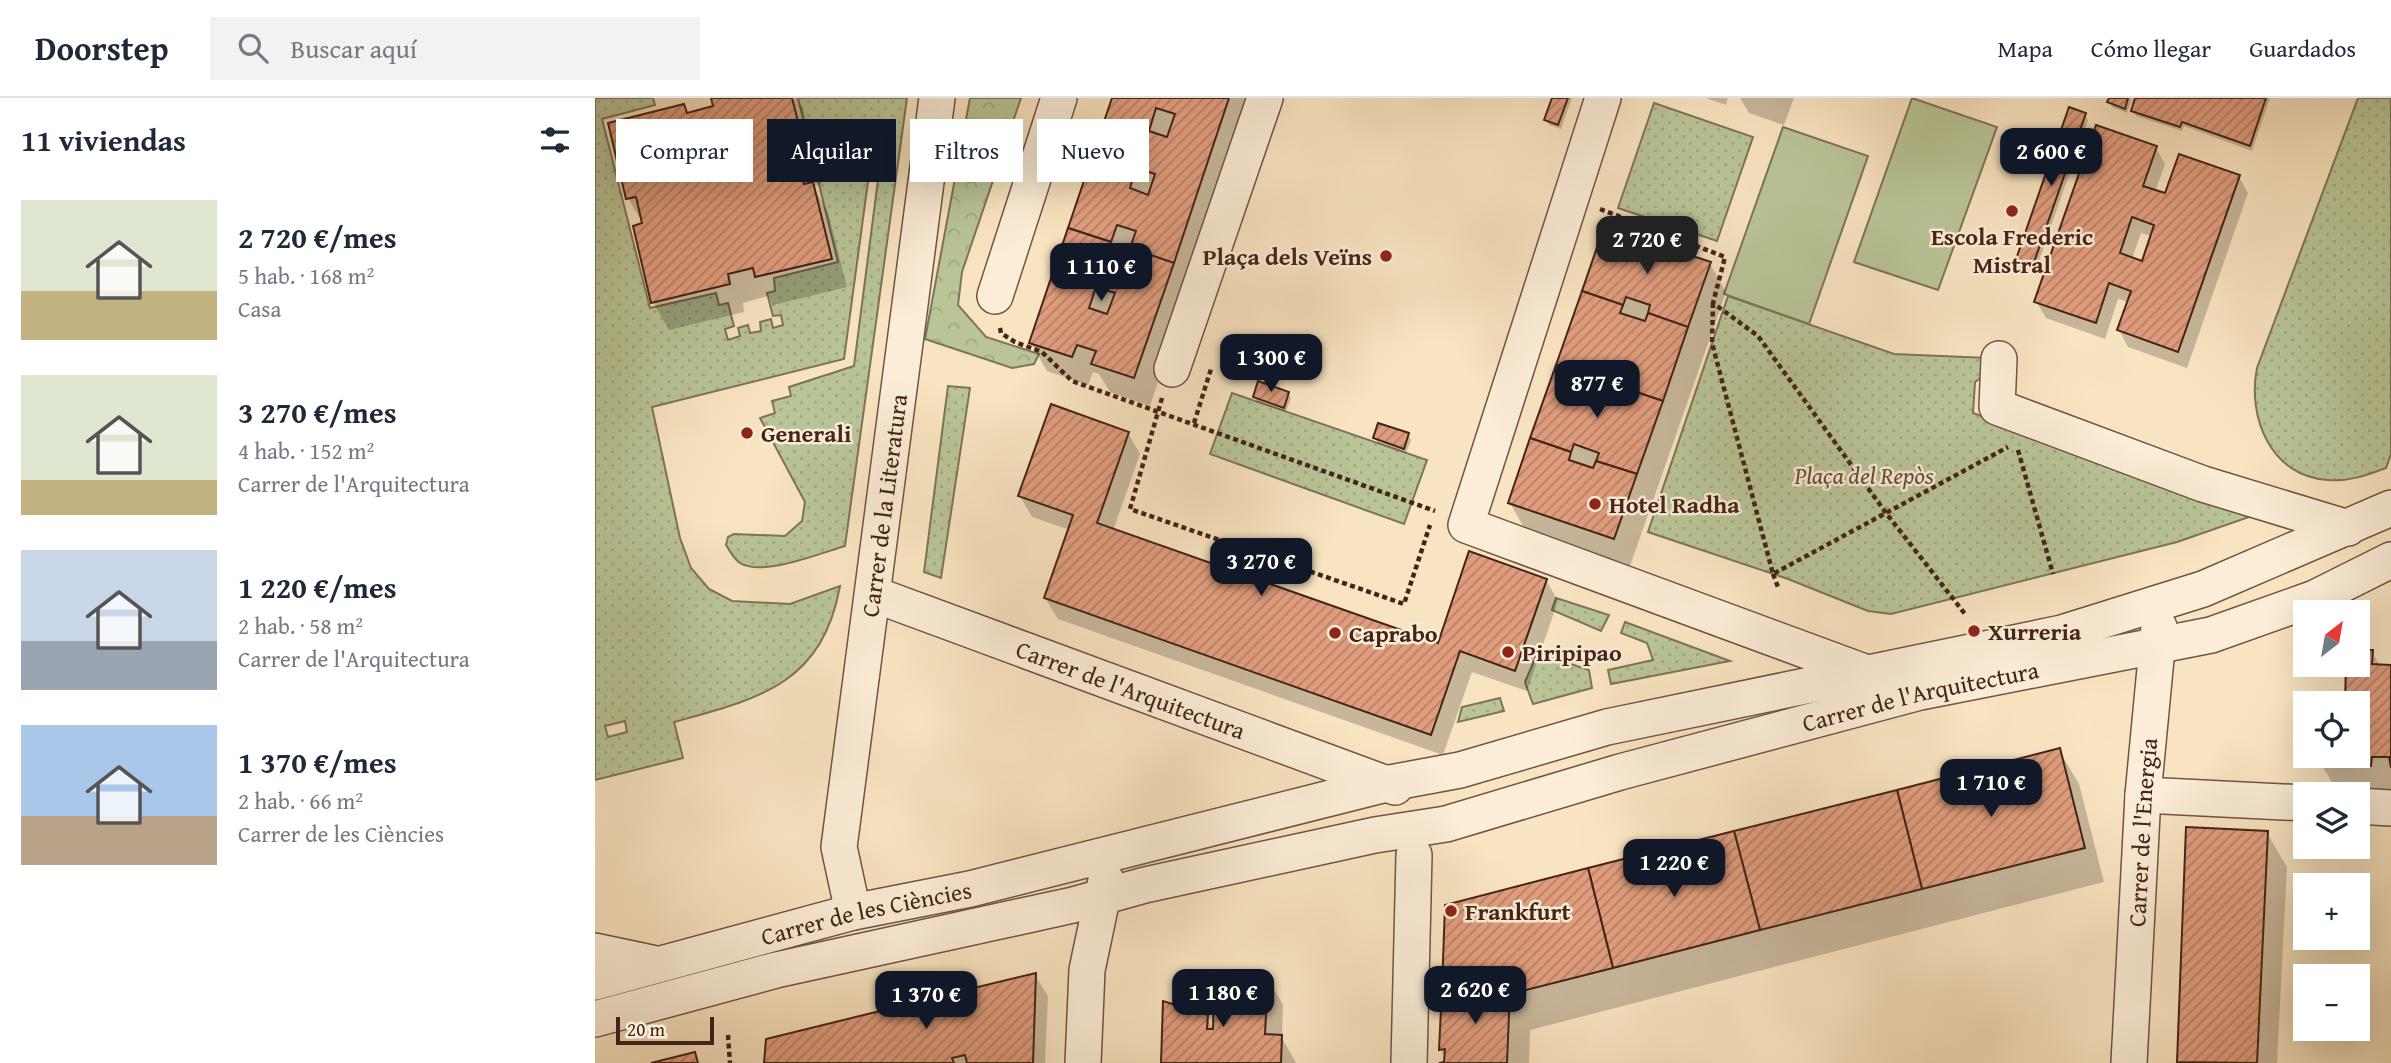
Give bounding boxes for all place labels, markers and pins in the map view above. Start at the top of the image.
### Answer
pin: 2 600 € [1986,129,2116,188]
marker: Escola Frederic Mistral [2004,203,2020,219]
pin: 2 720 € [1582,216,1712,276]
place label: Escola Frederic Mistral [1931,219,2093,282]
place label: Plaça dels Veïns [1203,239,1372,274]
pin: 1 110 € [1036,244,1166,303]
marker: Plaça dels Veïns [1378,248,1394,264]
pin: 1 300 € [1206,334,1336,394]
pin: 877 € [1548,360,1646,420]
place label: Generali [761,416,851,451]
marker: Generali [739,425,755,441]
place label: Hotel Radha [1609,487,1740,522]
marker: Hotel Radha [1587,496,1603,512]
pin: 3 270 € [1196,538,1326,598]
place label: Xurreria [1988,614,2082,649]
place label: Caprabo [1349,616,1438,651]
marker: Xurreria [1966,623,1982,639]
marker: Caprabo [1327,625,1343,641]
place label: Piripipao [1522,635,1622,670]
marker: Piripipao [1500,644,1516,660]
pin: 1 710 € [1926,760,2056,819]
pin: 1 220 € [1609,840,1739,899]
place label: Frankfurt [1465,894,1571,929]
marker: Frankfurt [1443,903,1459,919]
pin: 2 620 € [1410,967,1540,1026]
pin: 1 180 € [1158,970,1288,1029]
pin: 1 370 € [861,972,991,1031]

